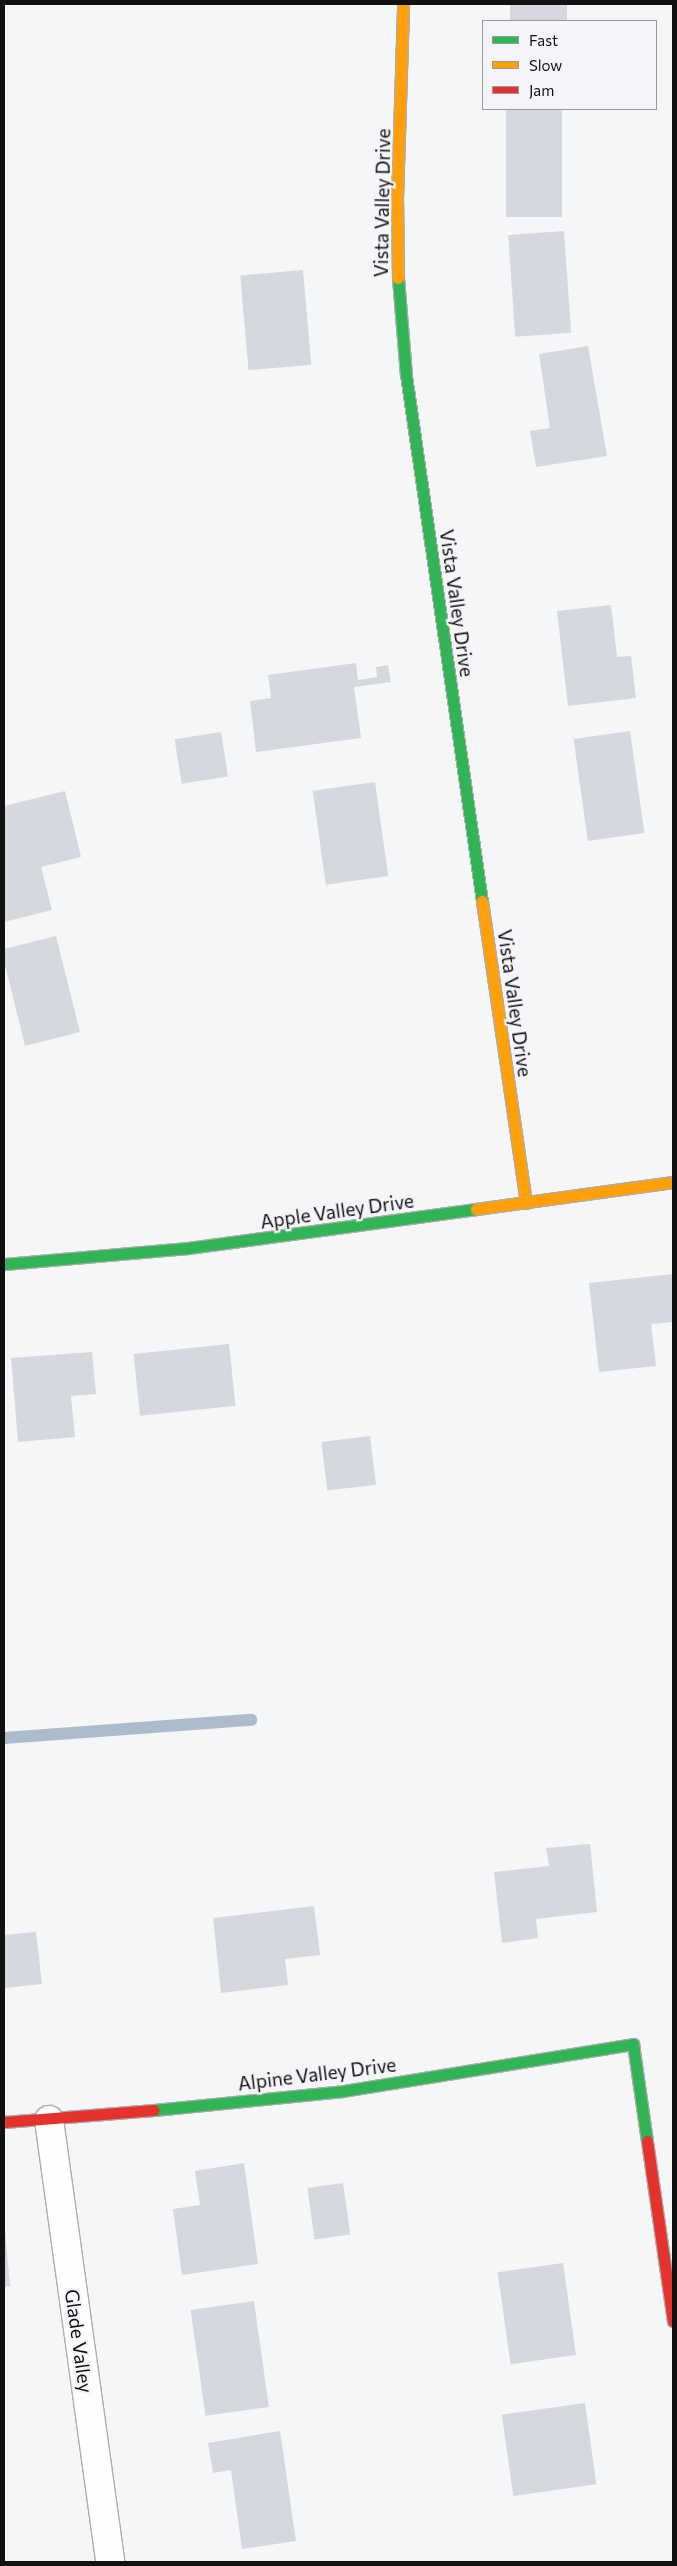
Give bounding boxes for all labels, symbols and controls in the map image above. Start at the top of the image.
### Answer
legend [482,20,657,110]
text: Fast [529,31,558,49]
text: Slow [529,56,562,74]
text: Jam [529,81,554,99]
street label: Vista Valley Drive [369,128,395,278]
street label: Vista Valley Drive [435,528,479,678]
street label: Vista Valley Drive [493,928,537,1078]
street label: Apple Valley Drive [259,1189,415,1233]
street label: Alpine Valley Drive [237,2053,397,2095]
street label: Glade Valley [60,2288,98,2394]

